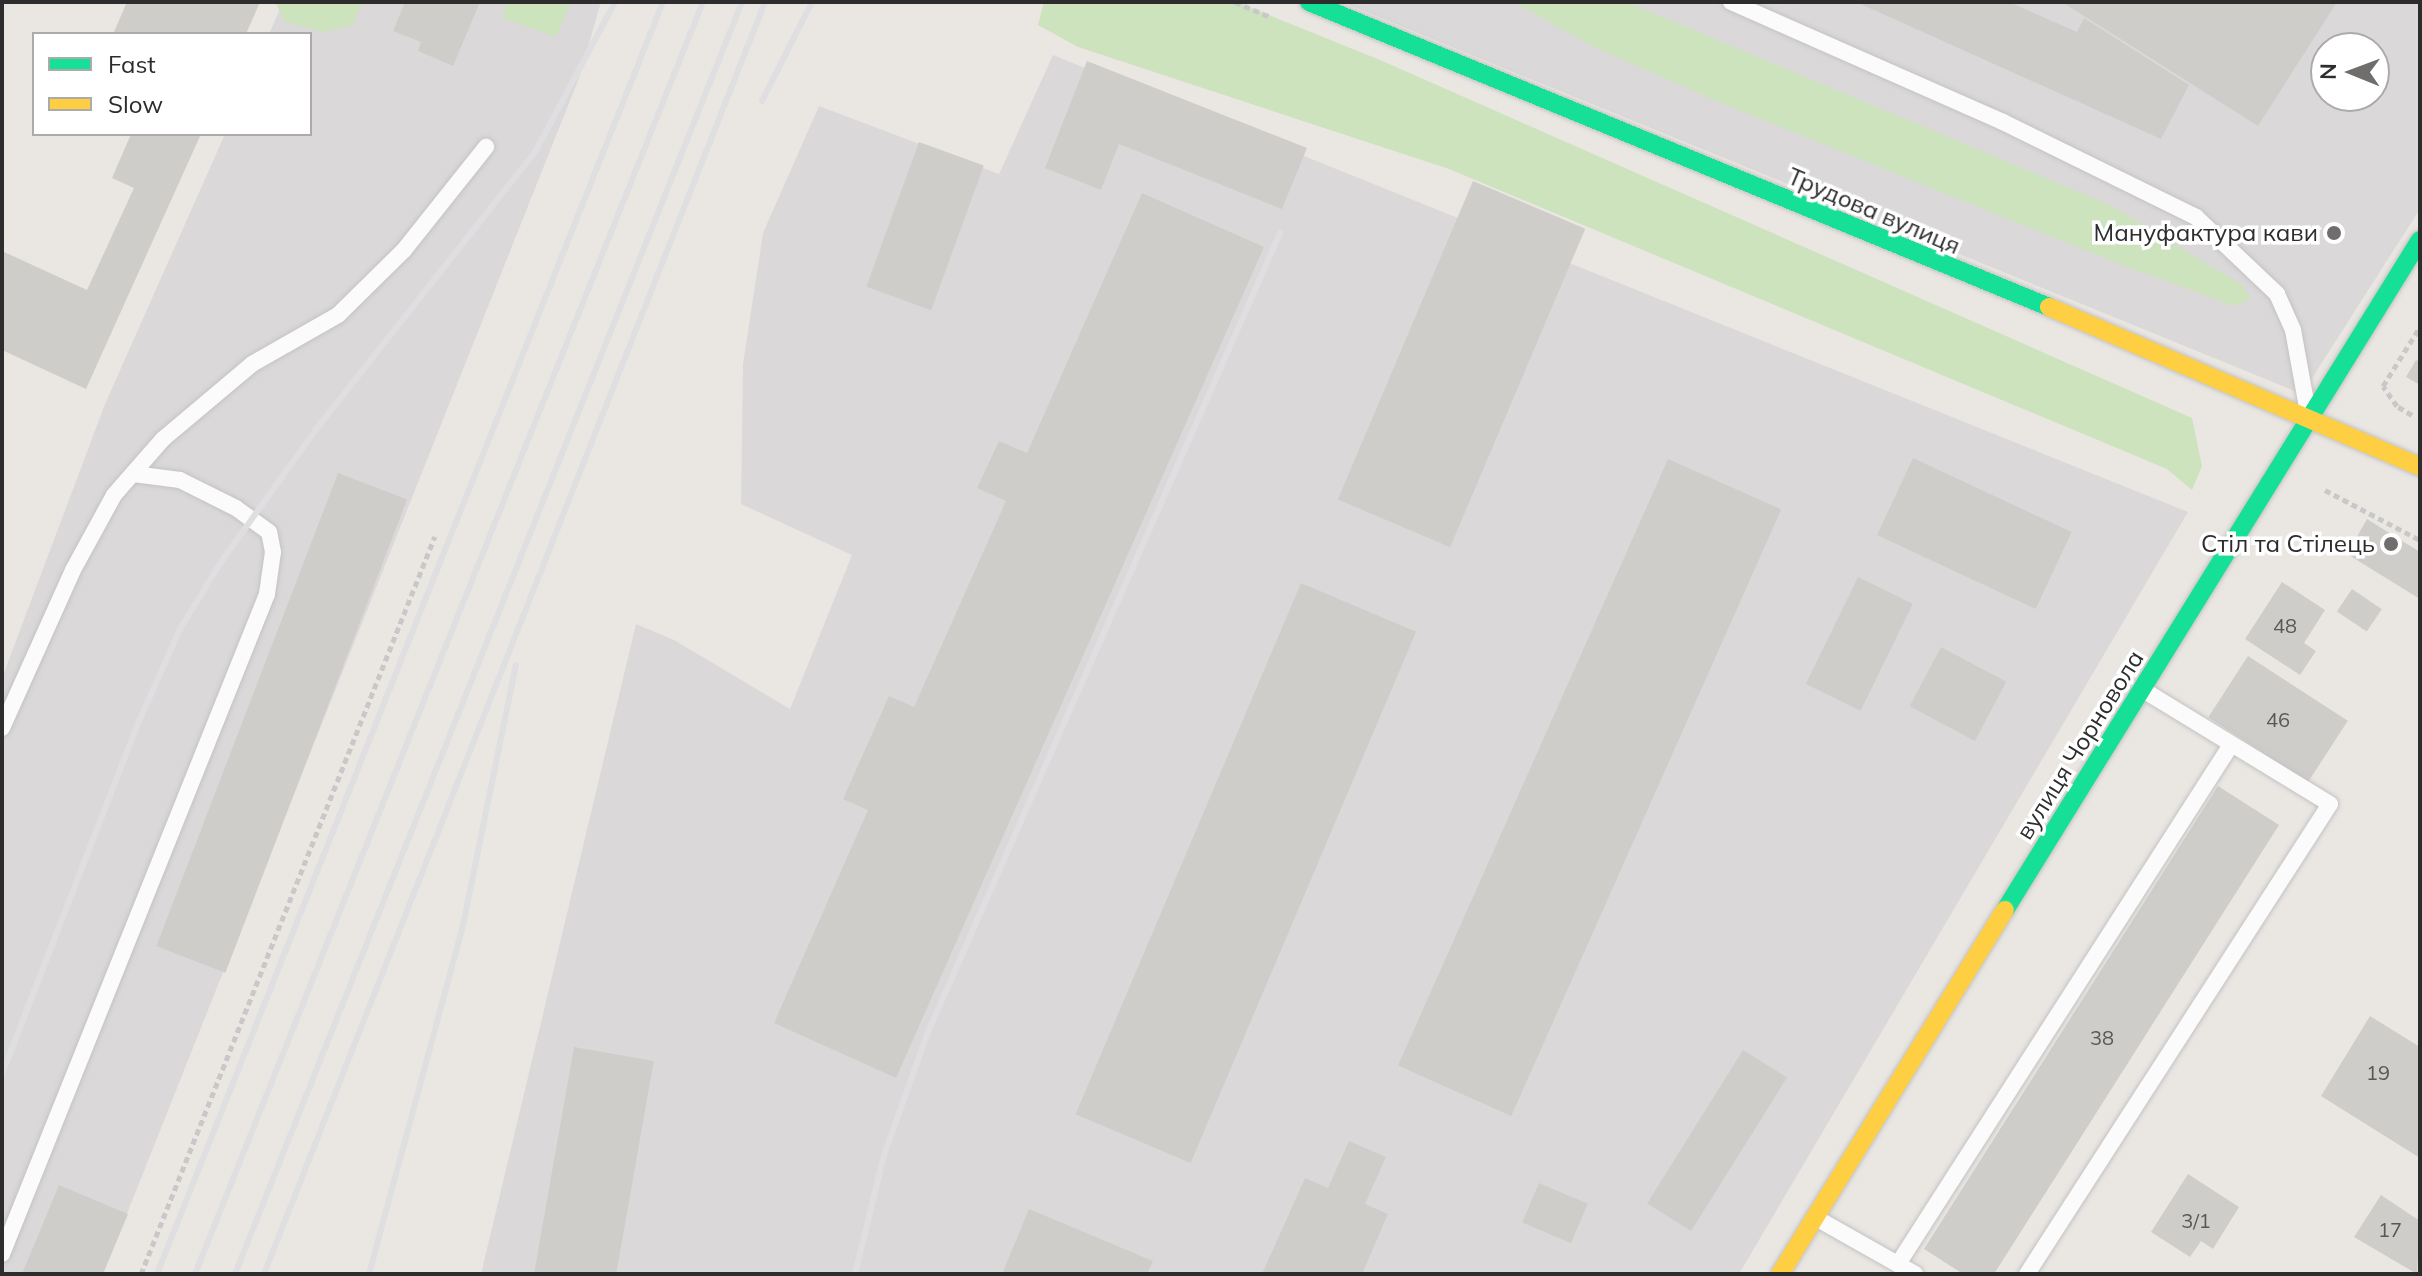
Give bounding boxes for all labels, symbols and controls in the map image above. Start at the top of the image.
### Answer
legend [32,32,312,136]
north arrow [2310,32,2390,112]
text: Fast [108,49,156,79]
text: N [2314,63,2342,80]
text: Slow [108,89,163,119]
street label: Трудова вулиця [1783,162,1965,260]
place label: Мануфактура кави [2094,219,2318,247]
marker: Мануфактура кави [2325,224,2343,242]
place label: Стіл та Стілець [2201,530,2375,558]
marker: Стіл та Стілець [2382,535,2400,553]
house number: 48 [2273,613,2297,637]
street label: вулиця Чорновола [2010,645,2150,845]
house number: 46 [2266,707,2290,731]
house number: 38 [2090,1025,2114,1049]
house number: 19 [2366,1060,2390,1084]
house number: 3/1 [2181,1208,2211,1232]
house number: 17 [2378,1217,2402,1241]

